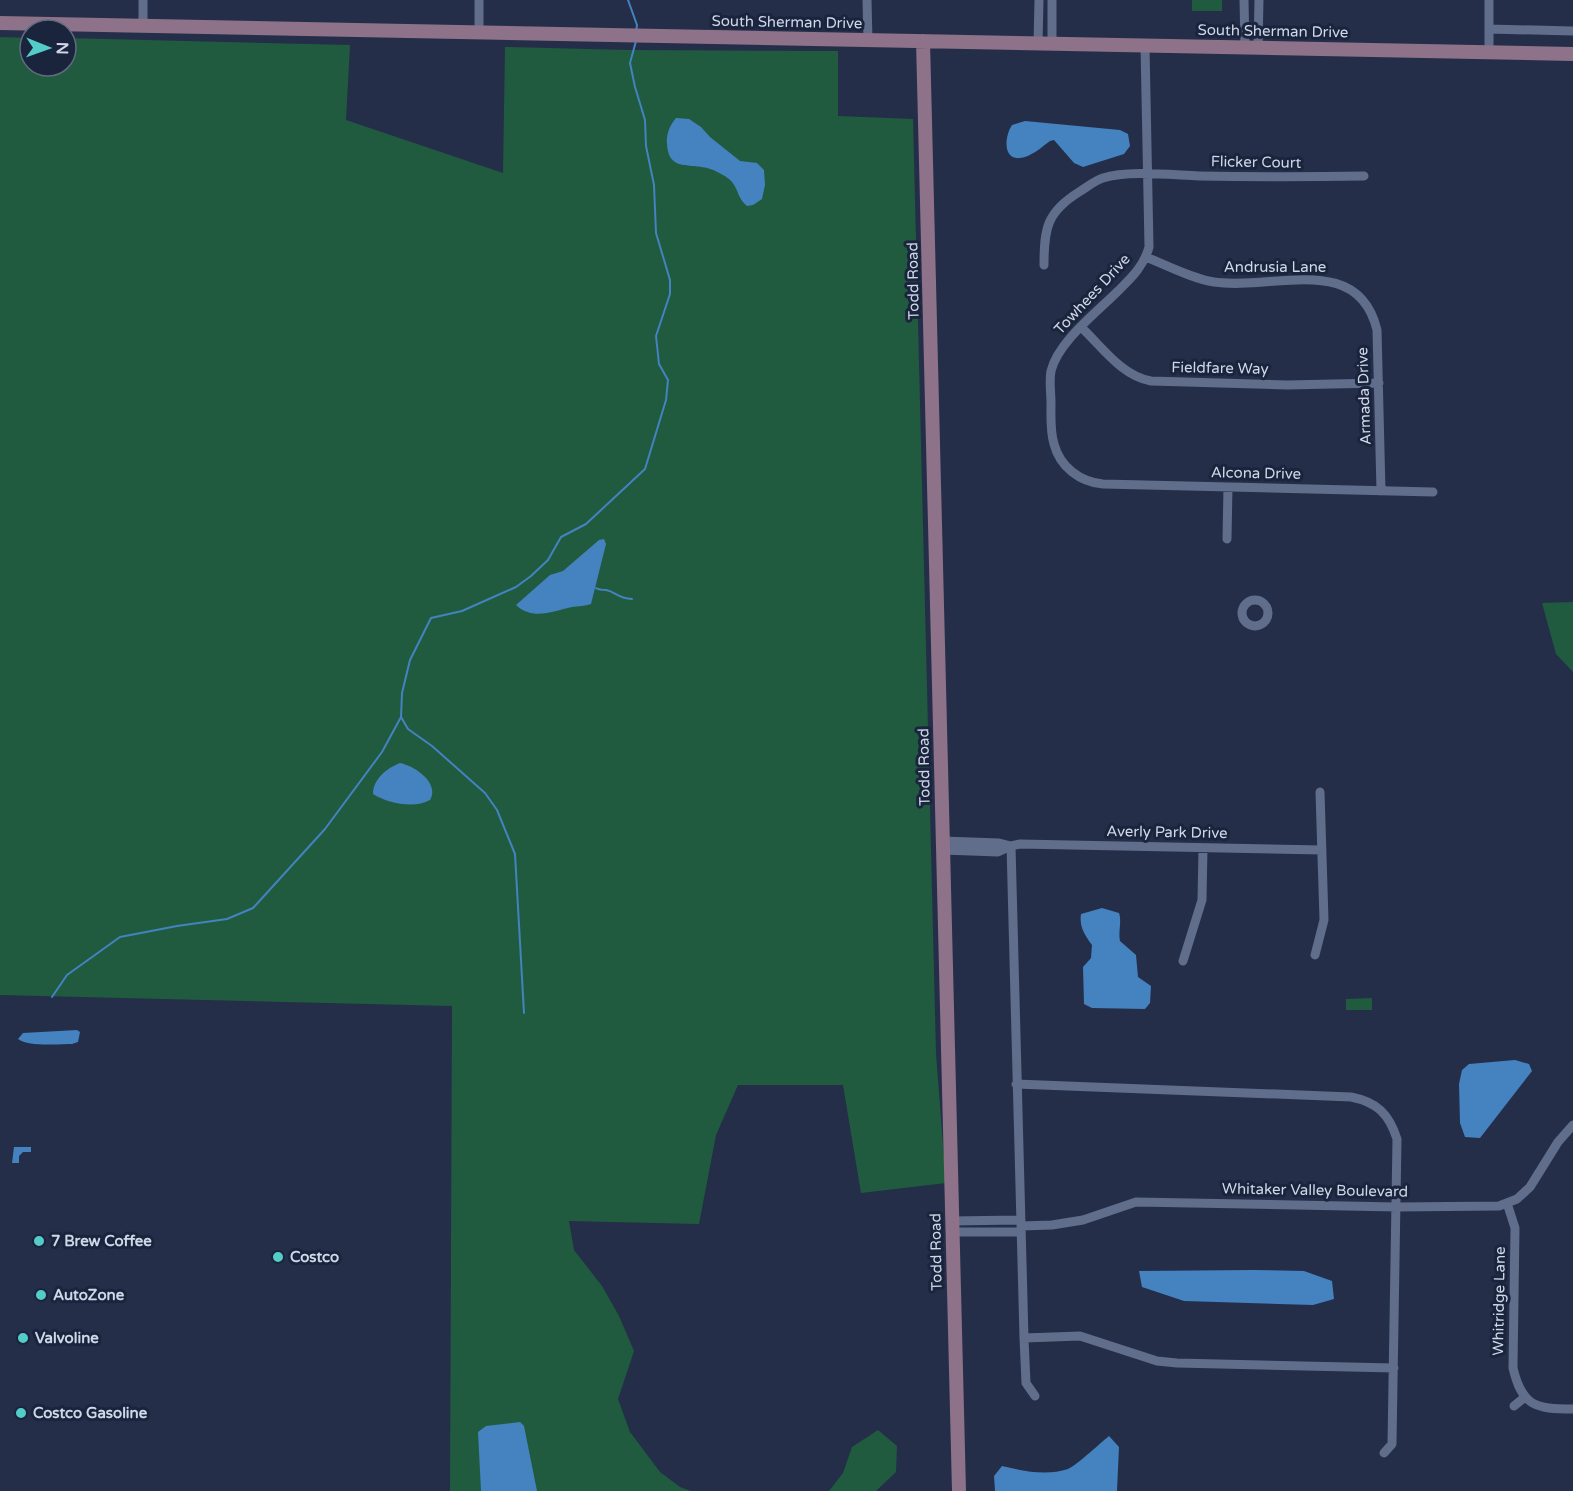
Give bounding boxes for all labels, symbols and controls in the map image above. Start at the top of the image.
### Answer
street label: South Sherman Drive [711,12,863,32]
north arrow [18,18,78,78]
street label: South Sherman Drive [1197,21,1349,41]
text: N [52,42,72,55]
street label: Flicker Court [1211,152,1302,172]
street label: Todd Road [903,242,923,320]
street label: Towhees Drive [1050,250,1134,338]
street label: Andrusia Lane [1224,258,1326,276]
street label: Armada Drive [1353,347,1375,445]
street label: Fieldfare Way [1171,358,1269,378]
street label: Alcona Drive [1211,463,1301,483]
street label: Todd Road [914,728,934,806]
street label: Averly Park Drive [1106,822,1228,842]
street label: Whitaker Valley Boulevard [1222,1179,1408,1201]
street label: Todd Road [926,1213,946,1291]
place label: 7 Brew Coffee [51,1232,152,1250]
marker: 7 Brew Coffee [32,1234,46,1248]
street label: Whitridge Lane [1489,1246,1509,1356]
place label: Costco [290,1248,339,1266]
marker: Costco [271,1250,285,1264]
place label: AutoZone [53,1286,125,1304]
marker: AutoZone [34,1288,48,1302]
place label: Valvoline [35,1329,99,1347]
marker: Valvoline [16,1331,30,1345]
place label: Costco Gasoline [33,1404,148,1422]
marker: Costco Gasoline [14,1406,28,1420]

